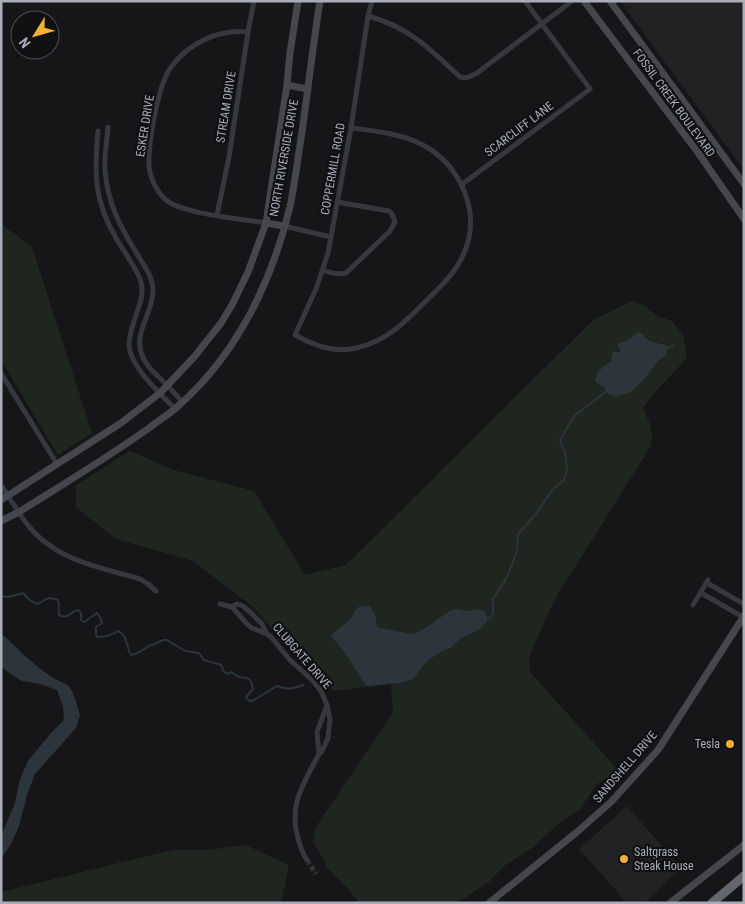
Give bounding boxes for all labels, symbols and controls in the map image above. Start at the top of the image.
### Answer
north arrow [10,10,60,60]
text: N [16,35,34,51]
street label: FOSSIL CREEK BOULEVARD [630,46,718,160]
street label: STREAM DRIVE [213,70,239,144]
street label: ESKER DRIVE [133,94,157,158]
street label: NORTH RIVERSIDE DRIVE [267,98,301,218]
street label: SCARCLIFF LANE [482,99,556,159]
street label: COPPERMILL ROAD [318,122,348,216]
street label: CLUBGATE DRIVE [270,620,334,692]
street label: SANDSHELL DRIVE [590,728,660,806]
place label: Tesla [695,737,720,751]
marker: Tesla [724,738,736,750]
place label: Saltgrass Steak House [634,845,694,873]
marker: Saltgrass Steak House [618,853,630,865]

